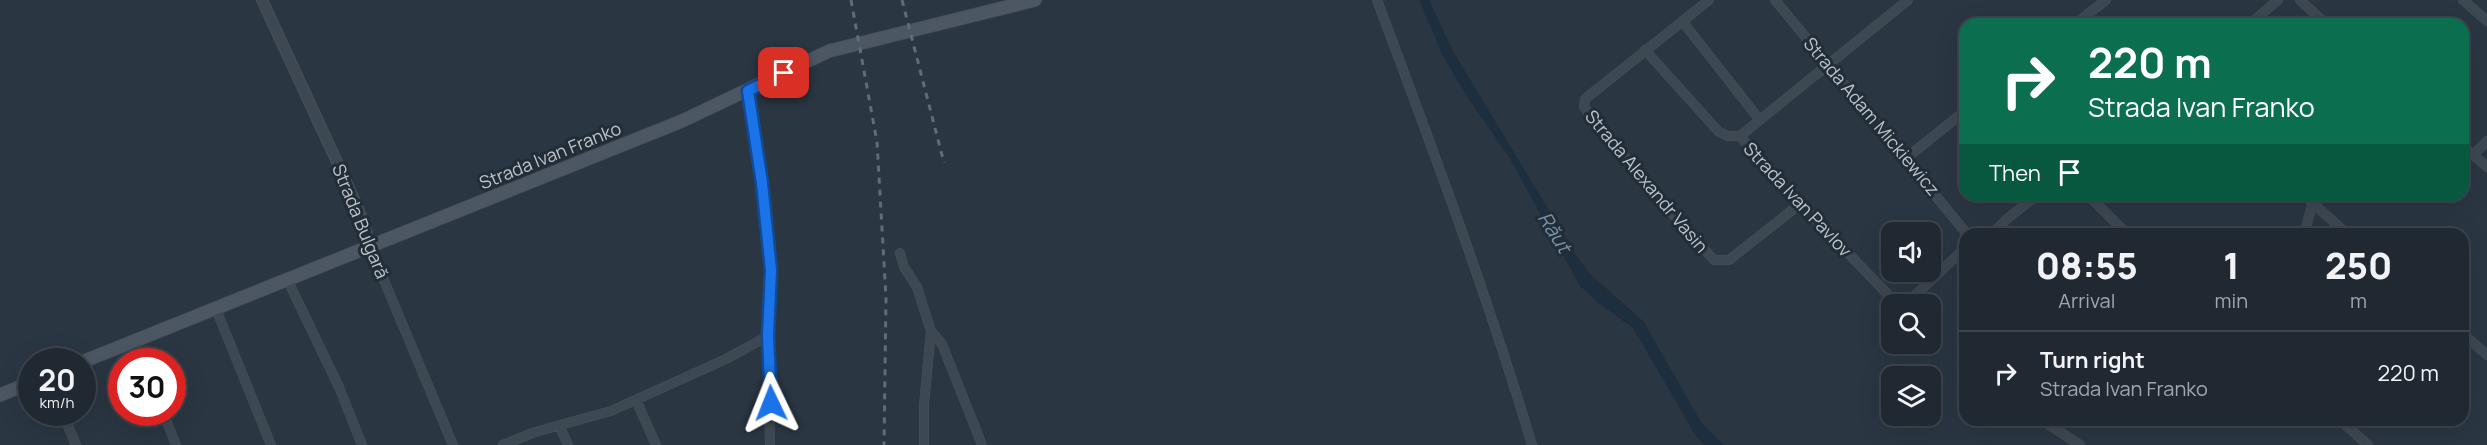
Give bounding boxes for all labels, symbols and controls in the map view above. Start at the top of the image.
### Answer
street label: Strada Adam Mickiewicz [1799,32,1945,200]
text: 220 m [2088,33,2212,91]
icon: right [1989,42,2067,120]
pin [758,47,809,98]
icon: arrive [767,56,800,89]
text: Strada Ivan Franko [2088,88,2315,125]
street label: Strada Alexandr Vasin [1580,105,1714,257]
street label: Strada Ivan Franko [475,116,625,194]
street label: Strada Ivan Pavlov [1739,136,1857,262]
icon: arrive [2053,156,2086,189]
text: Then [1989,158,2041,188]
street label: Strada Bulgară [327,160,395,282]
water label: Răut [1532,206,1579,259]
map controls [1881,222,1941,426]
button: sound [1881,222,1941,282]
text: 08:55 [2036,241,2138,290]
text: 1 [2223,241,2240,290]
text: 250 [2325,241,2392,290]
text: Arrival [2058,287,2115,314]
text: min [2215,287,2248,314]
text: m [2350,287,2367,314]
button: search [1881,294,1941,354]
text: Turn right [2040,345,2145,375]
speed limit sign: 30 [108,348,186,426]
icon: right [1989,357,2022,390]
text: 220 m [2377,358,2439,388]
text: 20 [38,359,76,400]
button: layers [1881,366,1941,426]
position arrow [739,371,803,435]
text: Strada Ivan Franko [2040,375,2208,402]
text: km/h [40,392,74,413]

